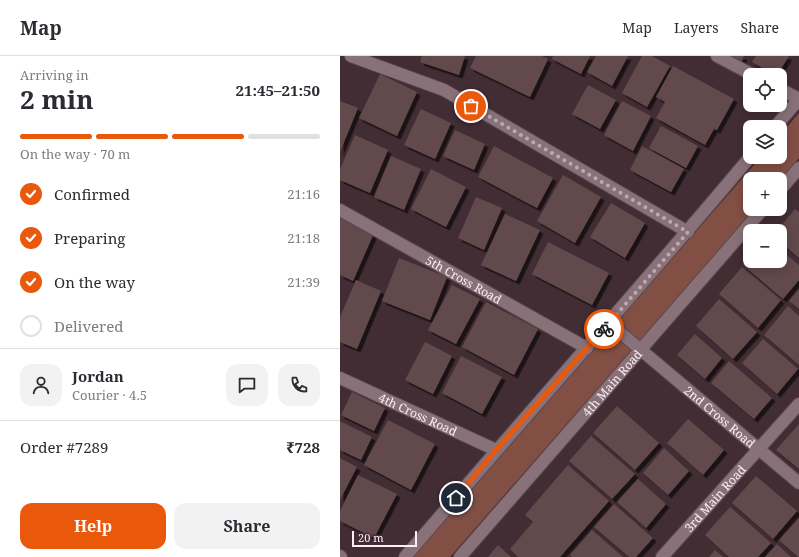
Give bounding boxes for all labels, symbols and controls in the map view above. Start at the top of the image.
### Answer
text: Map [20,15,62,41]
text: Map [622,18,652,37]
text: Layers [674,18,719,37]
text: Share [741,18,779,37]
text: Arriving in [20,66,89,84]
map controls [743,68,787,268]
button: locate [743,68,787,112]
text: 21:45–21:50 [236,80,320,100]
text: 2 min [20,81,94,117]
pin [454,89,488,123]
icon: bag [460,95,482,117]
button: layers [743,120,787,164]
text: On the way · 70 m [20,145,130,163]
button: + [743,172,787,216]
icon: check [20,183,42,205]
text: Confirmed [54,184,130,204]
text: 21:16 [287,185,320,203]
button: − [743,224,787,268]
icon: check [20,227,42,249]
text: Preparing [54,228,125,248]
text: 21:18 [287,229,320,247]
street label: 5th Cross Road [423,251,506,308]
icon: check [20,271,42,293]
text: On the way [54,272,135,292]
text: 21:39 [287,273,320,291]
courier [584,309,624,349]
text: Delivered [54,316,123,336]
icon: bike [593,318,615,340]
street label: 4th Main Road [578,345,646,420]
button: person [20,364,62,406]
button: chat [226,364,268,406]
button: phone [278,364,320,406]
text: Jordan [72,366,124,386]
street label: 2nd Cross Road [681,382,759,452]
text: Courier · 4.5 [72,386,147,404]
street label: 4th Cross Road [376,389,461,440]
text: Order #7289 [20,437,108,457]
text: ₹728 [286,437,320,457]
street label: 3rd Main Road [680,461,750,535]
pin [439,481,473,515]
icon: home [445,487,467,509]
button: Help [20,503,166,549]
button: Share [174,503,320,549]
scale bar [352,529,417,548]
text: 20 m [358,530,384,545]

